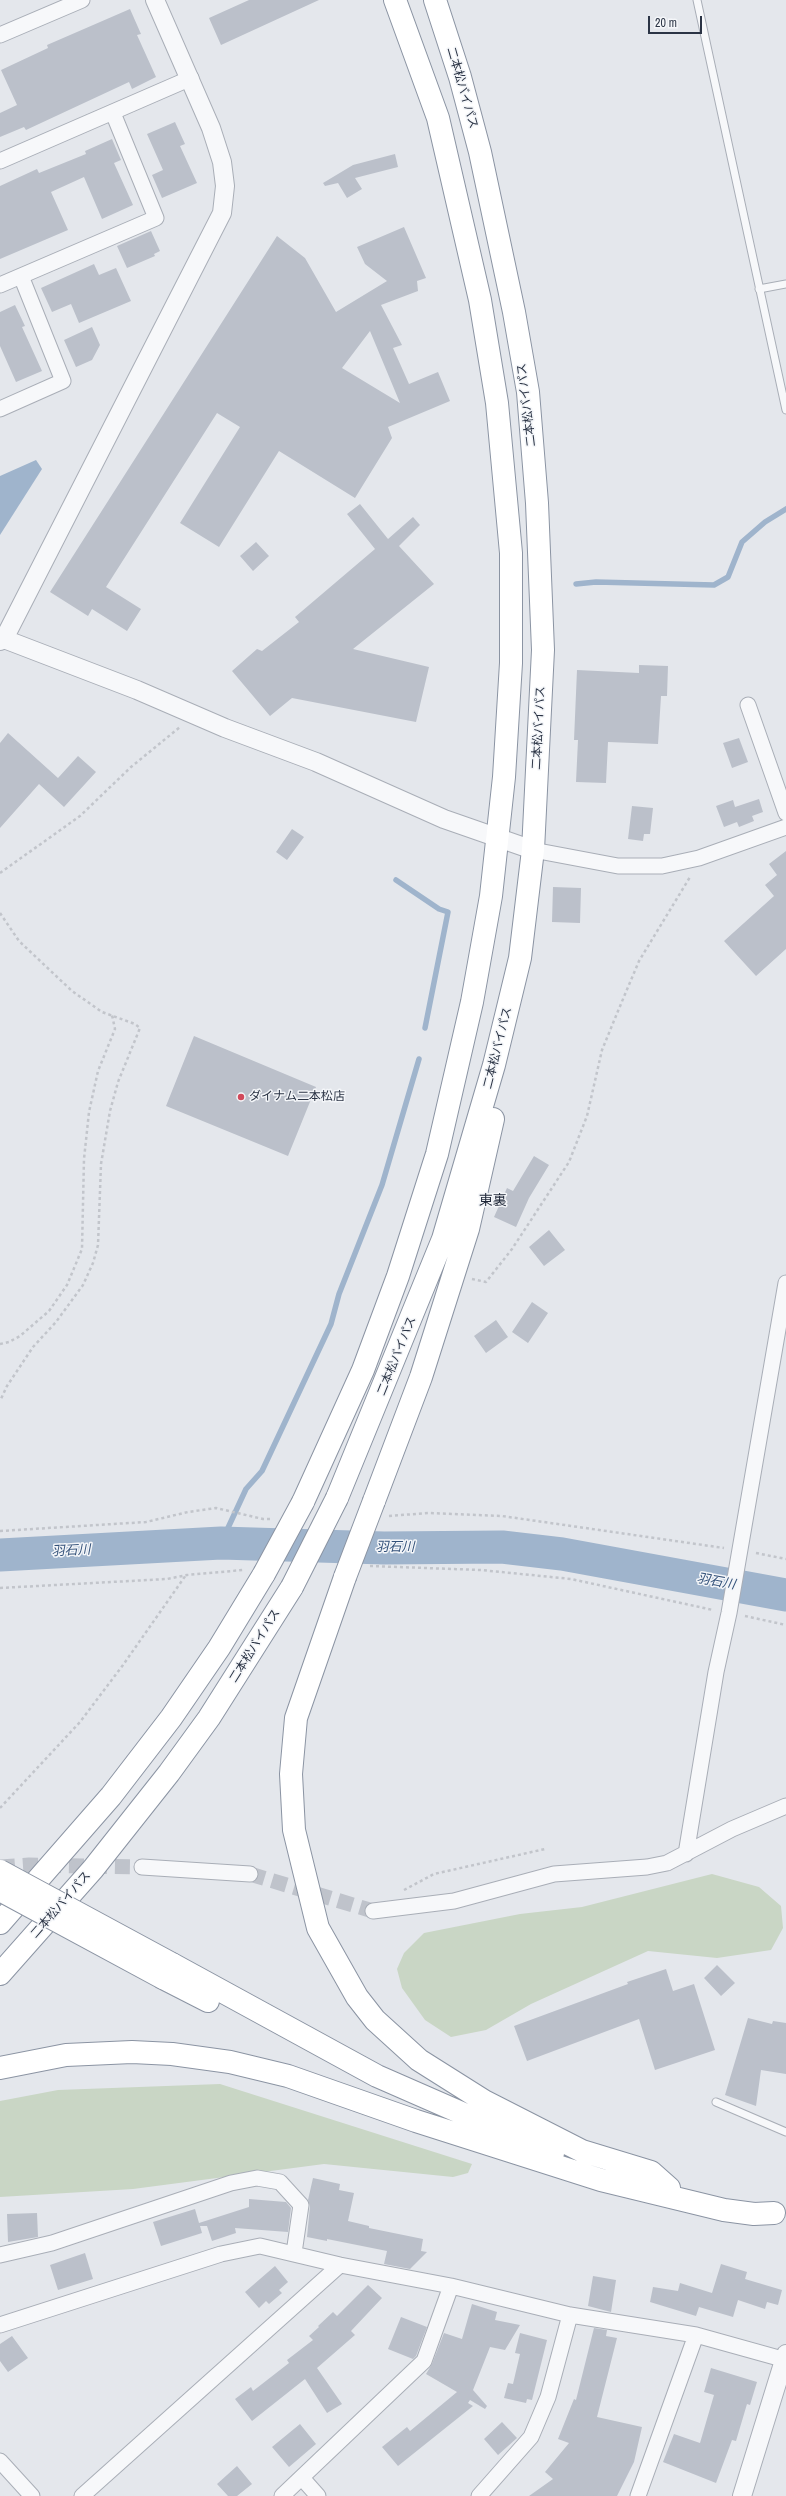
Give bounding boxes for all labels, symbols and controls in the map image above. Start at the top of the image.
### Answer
scale bar [650,8,704,34]
text: 20 m [655,15,677,31]
street label: 二本松バイパス [444,46,480,130]
street label: 二本松バイパス [515,362,539,448]
street label: 二本松バイパス [530,686,548,770]
street label: 二本松バイパス [481,1006,515,1090]
place label: ダイナム二本松店 [249,1090,345,1104]
marker: ダイナム二本松店 [236,1092,246,1102]
district label: 東裏 [479,1193,507,1209]
street label: 二本松バイパス [375,1314,419,1398]
water label: 羽石川 [376,1540,414,1556]
water label: 羽石川 [51,1542,91,1560]
water label: 羽石川 [695,1571,737,1593]
street label: 二本松バイパス [227,1607,283,1685]
street label: 二本松バイパス [28,1869,94,1941]

